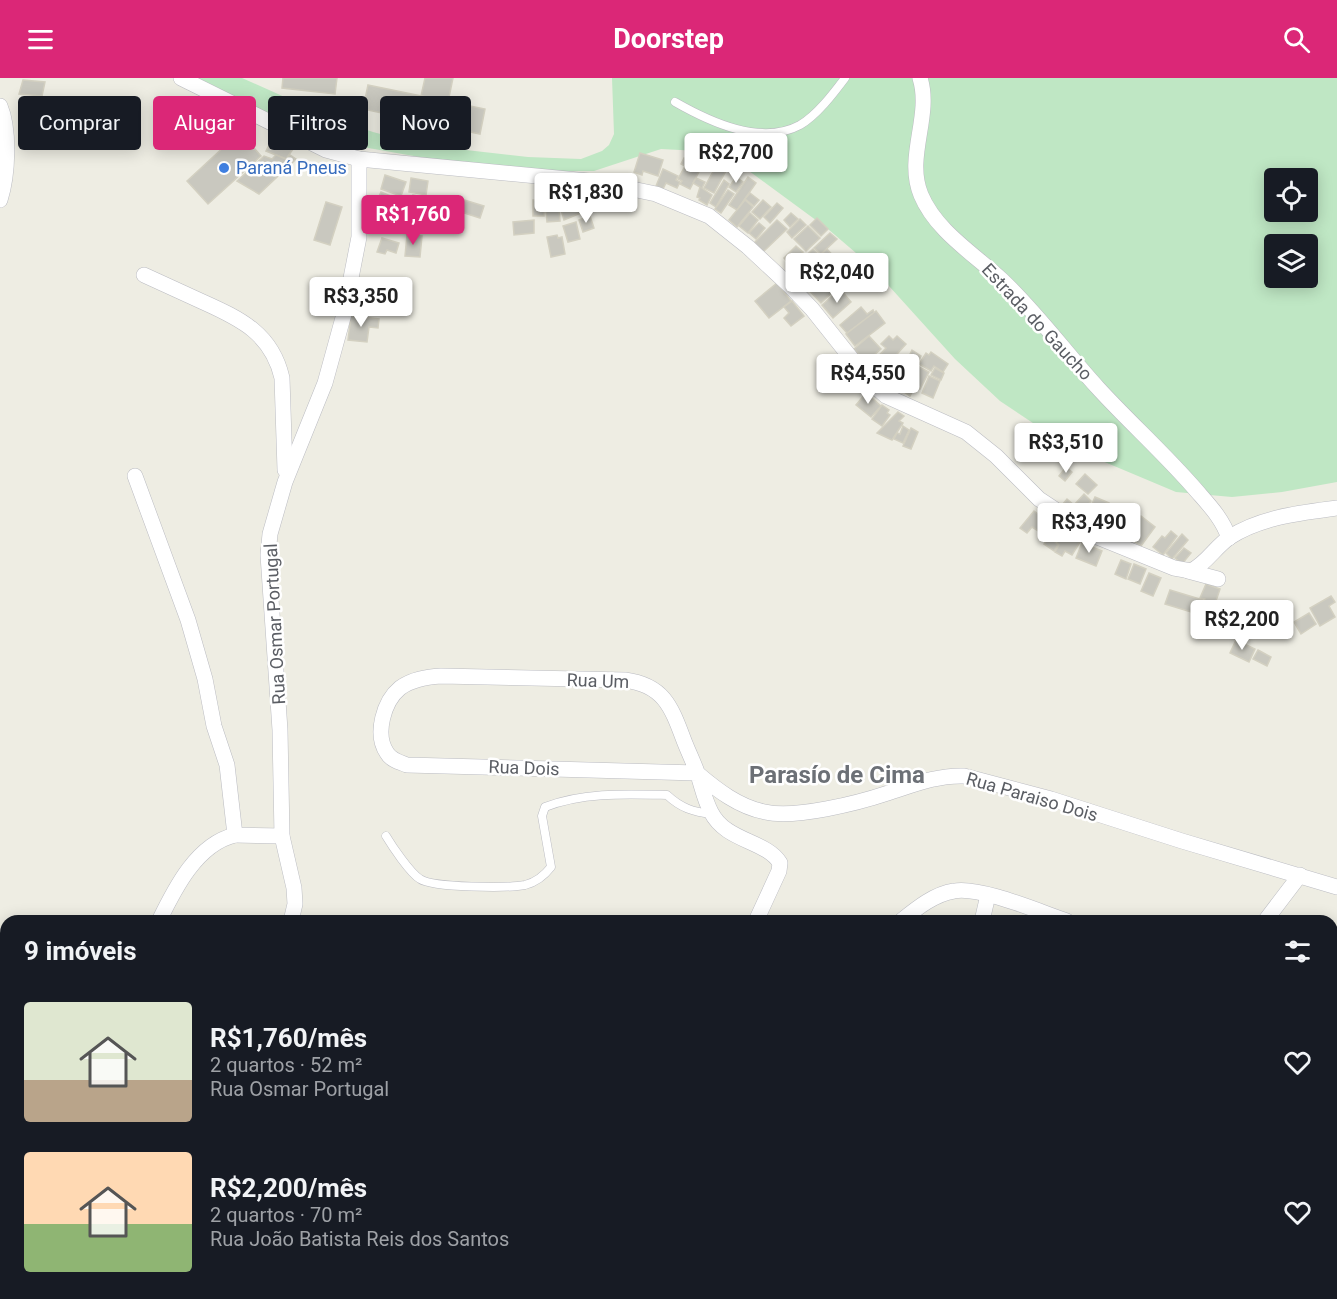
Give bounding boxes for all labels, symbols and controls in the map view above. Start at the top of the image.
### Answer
icon: menu [24,23,57,56]
text: Doorstep [613,23,724,55]
icon: search [1280,23,1313,56]
chip: Comprar [18,96,141,150]
chip: Alugar [153,96,256,150]
chip: Filtros [268,96,368,150]
chip: Novo [380,96,471,150]
pin: R$2,700 [681,133,791,184]
text: R$2,700 [698,140,774,164]
place label: Paraná Pneus [236,157,347,178]
marker: Paraná Pneus [217,161,231,175]
map controls [1264,168,1318,288]
button: locate [1264,168,1318,222]
pin: R$1,830 [531,173,641,224]
text: R$1,830 [548,180,624,204]
pin: R$1,760 [358,195,468,246]
text: R$1,760 [375,202,451,226]
button: layers [1264,234,1318,288]
pin: R$2,040 [782,253,892,304]
street label: Estrada do Gaucho [978,259,1097,384]
text: R$2,040 [799,260,875,284]
pin: R$3,350 [306,277,416,328]
text: R$3,350 [323,284,399,308]
pin: R$4,550 [813,354,923,405]
text: R$4,550 [830,361,906,385]
pin: R$3,510 [1011,423,1121,474]
text: R$3,510 [1028,430,1104,454]
pin: R$3,490 [1034,503,1144,554]
text: R$3,490 [1051,510,1127,534]
street label: Rua Osmar Portugal [260,543,289,705]
pin: R$2,200 [1187,600,1297,651]
text: R$2,200 [1204,607,1280,631]
street label: Rua Um [566,669,630,692]
street label: Rua Dois [488,756,560,779]
district label: Parasío de Cima [749,761,925,789]
street label: Rua Paraiso Dois [964,768,1100,825]
icon: filters [1281,935,1314,968]
text: 9 imóveis [24,936,137,966]
text: R$1,760/mês [210,1023,367,1053]
icon: home [72,1026,144,1098]
icon: heart [1281,1046,1314,1079]
text: 2 quartos · 52 m² [210,1053,362,1077]
text: Rua Osmar Portugal [210,1077,389,1101]
text: R$2,200/mês [210,1173,367,1203]
icon: home [72,1176,144,1248]
icon: heart [1281,1196,1314,1229]
text: 2 quartos · 70 m² [210,1203,362,1227]
text: Rua João Batista Reis dos Santos [210,1227,509,1251]

